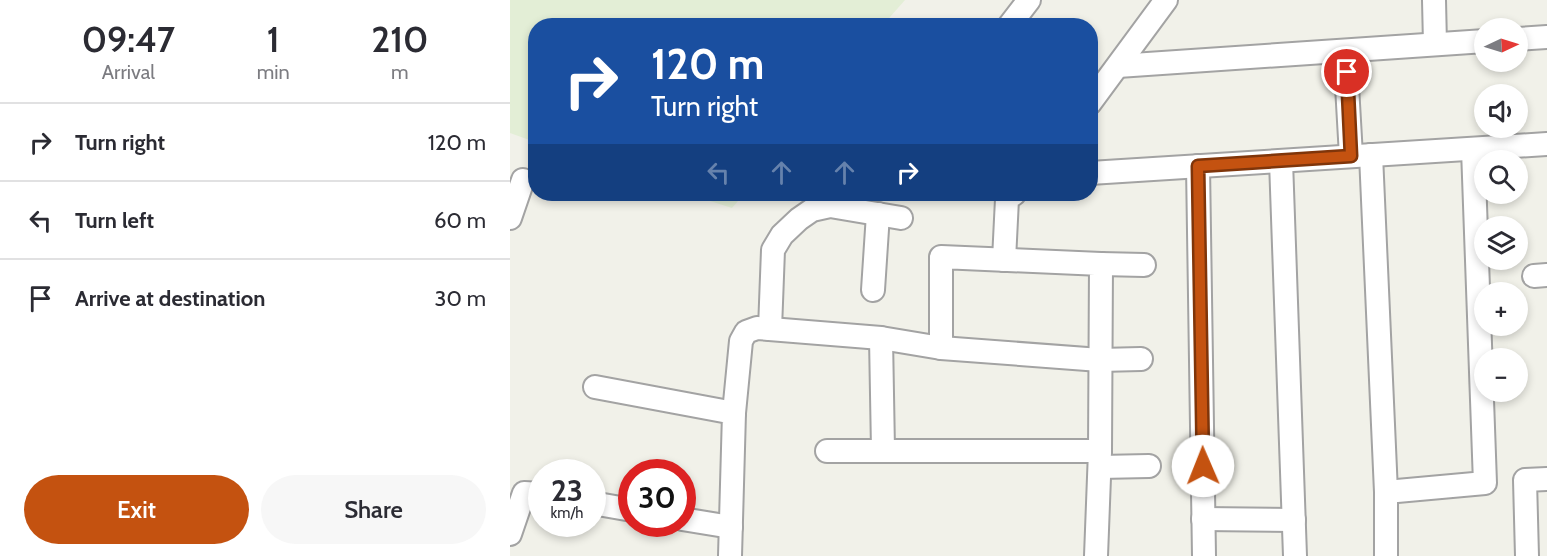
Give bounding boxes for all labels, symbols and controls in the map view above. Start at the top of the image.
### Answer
text: 09:47 [82,17,175,61]
text: 1 [267,17,280,61]
text: 210 [371,17,428,61]
north arrow [1474,18,1528,72]
map controls [1474,18,1528,402]
text: 120 m [651,38,764,90]
icon: right [552,42,630,120]
pin [1321,46,1372,97]
icon: arrive [1330,55,1363,88]
text: Arrival [102,60,155,84]
text: min [257,60,290,84]
text: m [391,60,409,84]
button: sound [1474,84,1528,138]
text: Turn right [651,90,758,123]
icon: right [24,126,57,159]
text: Turn right [75,129,165,156]
text: 120 m [428,129,486,156]
button: search [1474,150,1528,204]
icon: left [702,156,735,189]
icon: ahead [765,156,798,189]
icon: ahead [828,156,861,189]
icon: right [891,156,924,189]
icon: left [24,204,57,237]
text: Turn left [75,207,154,234]
text: 60 m [434,207,486,234]
button: layers [1474,216,1528,270]
icon: arrive [24,282,57,315]
button: + [1474,282,1528,336]
text: Arrive at destination [75,285,265,312]
text: 30 m [434,285,486,312]
button: − [1474,348,1528,402]
position arrow [1171,434,1235,498]
speed limit sign: 30 [618,459,696,537]
text: 23 [551,472,583,509]
button: Exit [24,475,249,544]
button: Share [261,475,486,544]
text: km/h [551,504,583,522]

